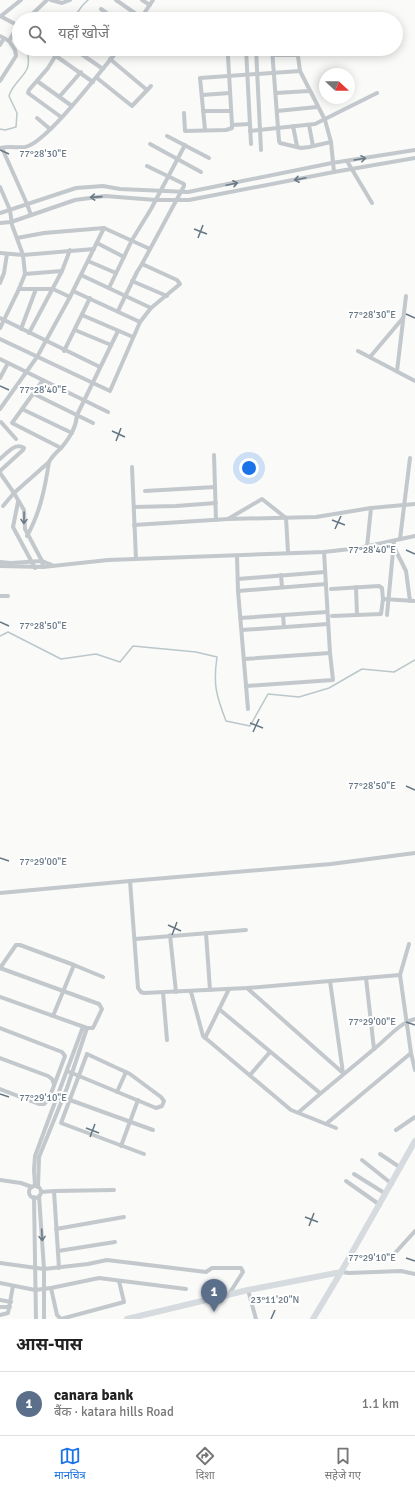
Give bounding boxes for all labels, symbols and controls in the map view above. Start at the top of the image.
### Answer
search box [12,12,403,56]
icon: search [26,23,48,45]
text: यहाँ खोजें [58,24,109,42]
north arrow [319,68,355,104]
text: 77°28'30"E [19,148,67,160]
one-way arrow [353,155,366,163]
one-way arrow [294,175,307,183]
one-way arrow [226,180,239,188]
one-way arrow [90,193,103,200]
text: 77°28'30"E [348,309,396,321]
text: 77°28'40"E [19,384,67,396]
your location [239,458,259,478]
one-way arrow [20,511,28,524]
text: 77°28'40"E [348,544,396,556]
text: 77°28'50"E [19,620,67,632]
text: 77°28'50"E [348,780,396,792]
text: 77°29'00"E [19,856,67,868]
text: 77°29'00"E [348,1016,396,1028]
text: 77°29'10"E [19,1092,67,1104]
one-way arrow [38,1228,45,1241]
text: 77°29'10"E [348,1252,396,1264]
pin: 1 [201,1279,227,1312]
text: 23°11'20"N [251,1294,299,1306]
text: आस-पास [16,1334,82,1355]
text: canara bank [54,1386,133,1404]
text: 1 [25,1396,33,1412]
text: 1.1 km [362,1396,399,1412]
text: बैंक · katara hills Road [54,1404,174,1420]
tab: मानचित्र [54,1445,86,1483]
tab: दिशा [194,1445,216,1483]
tab: सहेजे गए [325,1445,361,1483]

